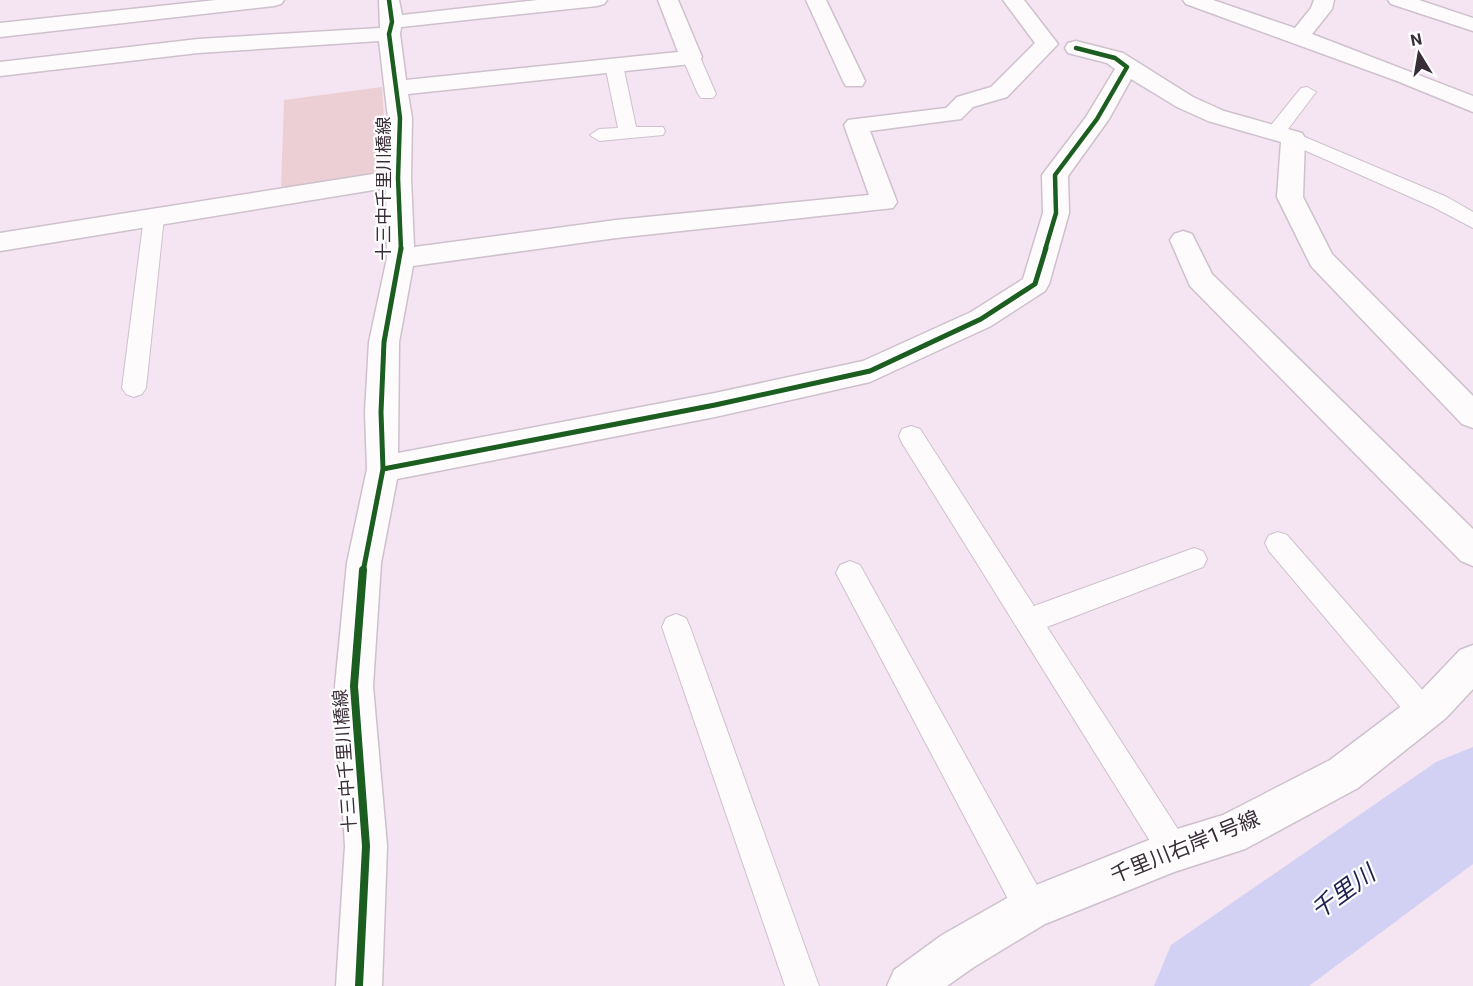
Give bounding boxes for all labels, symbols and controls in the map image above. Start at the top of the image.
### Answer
north arrow [1389,24,1449,84]
text: N [1409,29,1424,50]
street label: 十三中千里川橋線 [373,117,394,261]
street label: 十三中千里川橋線 [329,688,360,834]
street label: 千里川右岸1号線 [1107,806,1263,888]
water label: 千里川 [1306,858,1383,924]

